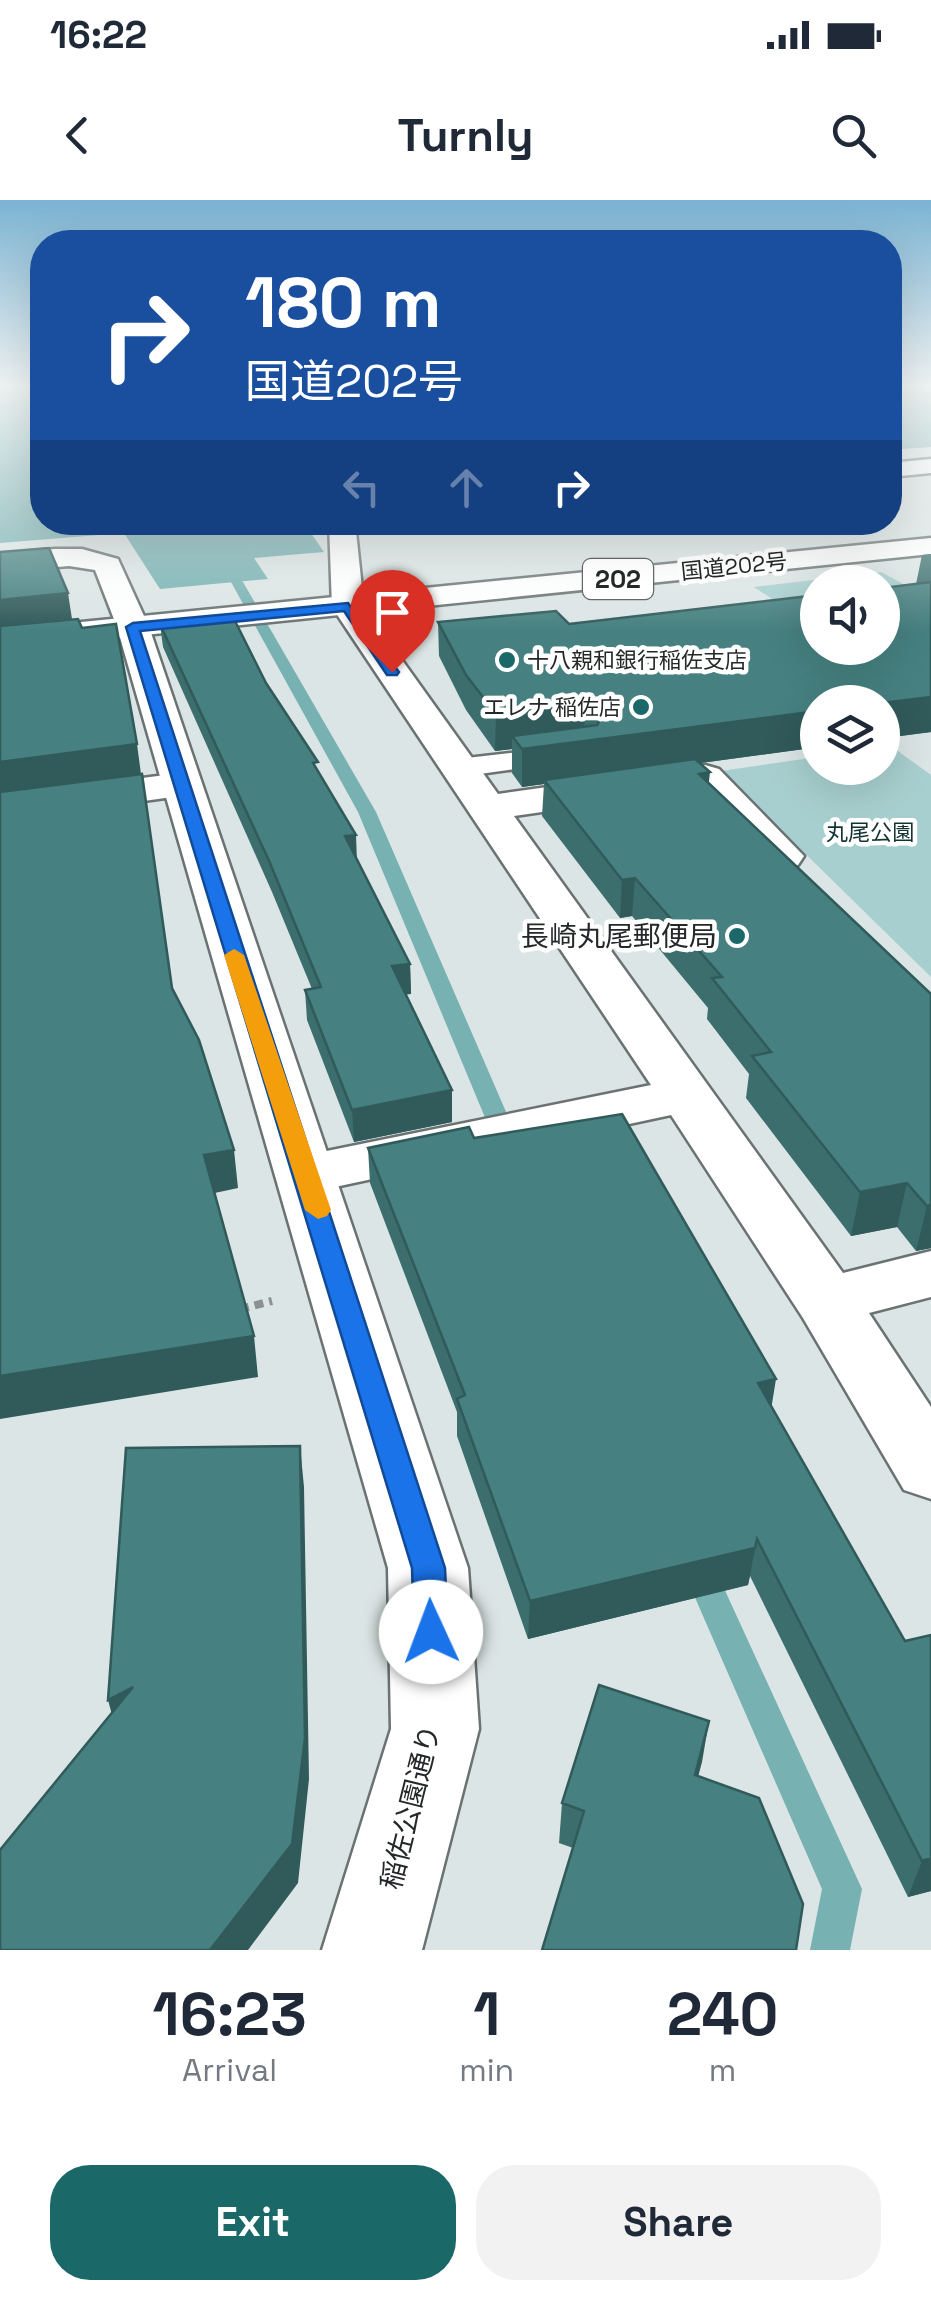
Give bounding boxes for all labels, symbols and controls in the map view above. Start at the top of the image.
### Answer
text: 16:22 [50,11,147,59]
text: Turnly [397,107,534,164]
icon: back [50,108,105,163]
icon: search [826,108,881,163]
text: 180 m [245,258,442,347]
icon: right [80,270,210,400]
text: 国道202号 [245,353,463,410]
icon: left [334,460,389,515]
icon: ahead [439,460,494,515]
icon: right [544,460,599,515]
street label: 国道202号 [680,547,788,585]
road number: 202 [583,559,653,599]
map controls [800,565,900,785]
button: sound [800,565,900,665]
pin [350,570,435,673]
icon: arrive [365,585,420,640]
place label: 十八親和銀行稲佐支店 [527,646,747,674]
marker: 十八親和銀行稲佐支店 [496,649,518,671]
button: layers [800,685,900,785]
place label: エレナ 稲佐店 [483,693,621,721]
marker: エレナ 稲佐店 [630,696,652,718]
park label: 丸尾公園 [826,818,914,846]
place label: 長崎丸尾郵便局 [521,918,717,954]
marker: 長崎丸尾郵便局 [726,925,748,947]
position arrow [379,1580,483,1684]
street label: 稲佐公園通り [372,1721,448,1893]
text: 16:23 [153,1976,307,2053]
text: 1 [473,1976,500,2053]
text: 240 [667,1976,778,2053]
text: Arrival [182,2050,277,2090]
text: min [459,2050,514,2090]
text: m [709,2050,736,2090]
button: Exit [50,2165,456,2280]
button: Share [476,2165,881,2280]

